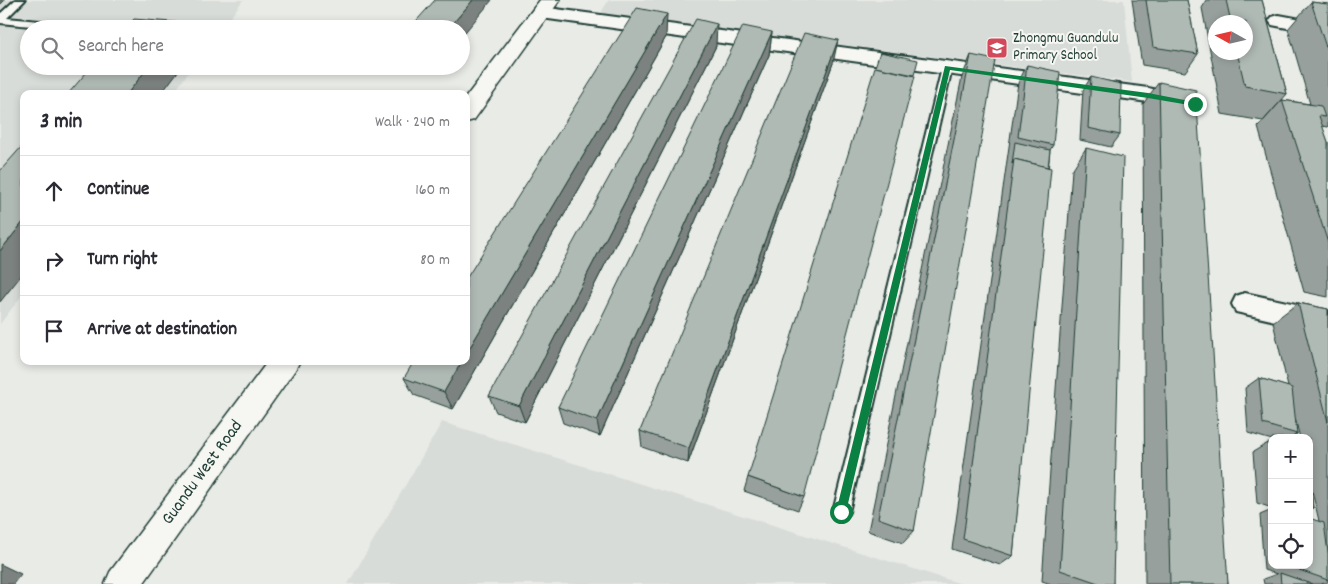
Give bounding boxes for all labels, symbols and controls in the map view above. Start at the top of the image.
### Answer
north arrow [1208,15,1253,60]
search box [20,20,470,75]
place label: Zhongmu Guandulu Primary School [1013,28,1118,67]
icon: search [38,34,66,62]
text: Search here [78,34,164,61]
school or university icon: Zhongmu Guandulu Primary School [985,36,1009,60]
route end [1184,93,1207,116]
text: 3 min [40,108,82,138]
text: Walk · 240 m [375,111,450,134]
icon: ahead [40,177,68,205]
text: Continue [87,177,149,204]
text: 160 m [415,179,450,202]
icon: right [40,247,68,275]
text: Turn right [87,247,158,274]
text: 80 m [420,249,450,272]
icon: arrive [40,317,68,345]
text: Arrive at destination [87,317,237,344]
street label: Guandu West Road [156,415,250,531]
map controls [1268,434,1313,569]
button: + [1268,434,1313,479]
button: − [1268,479,1313,524]
route start [830,501,853,524]
button: locate [1268,524,1313,569]

